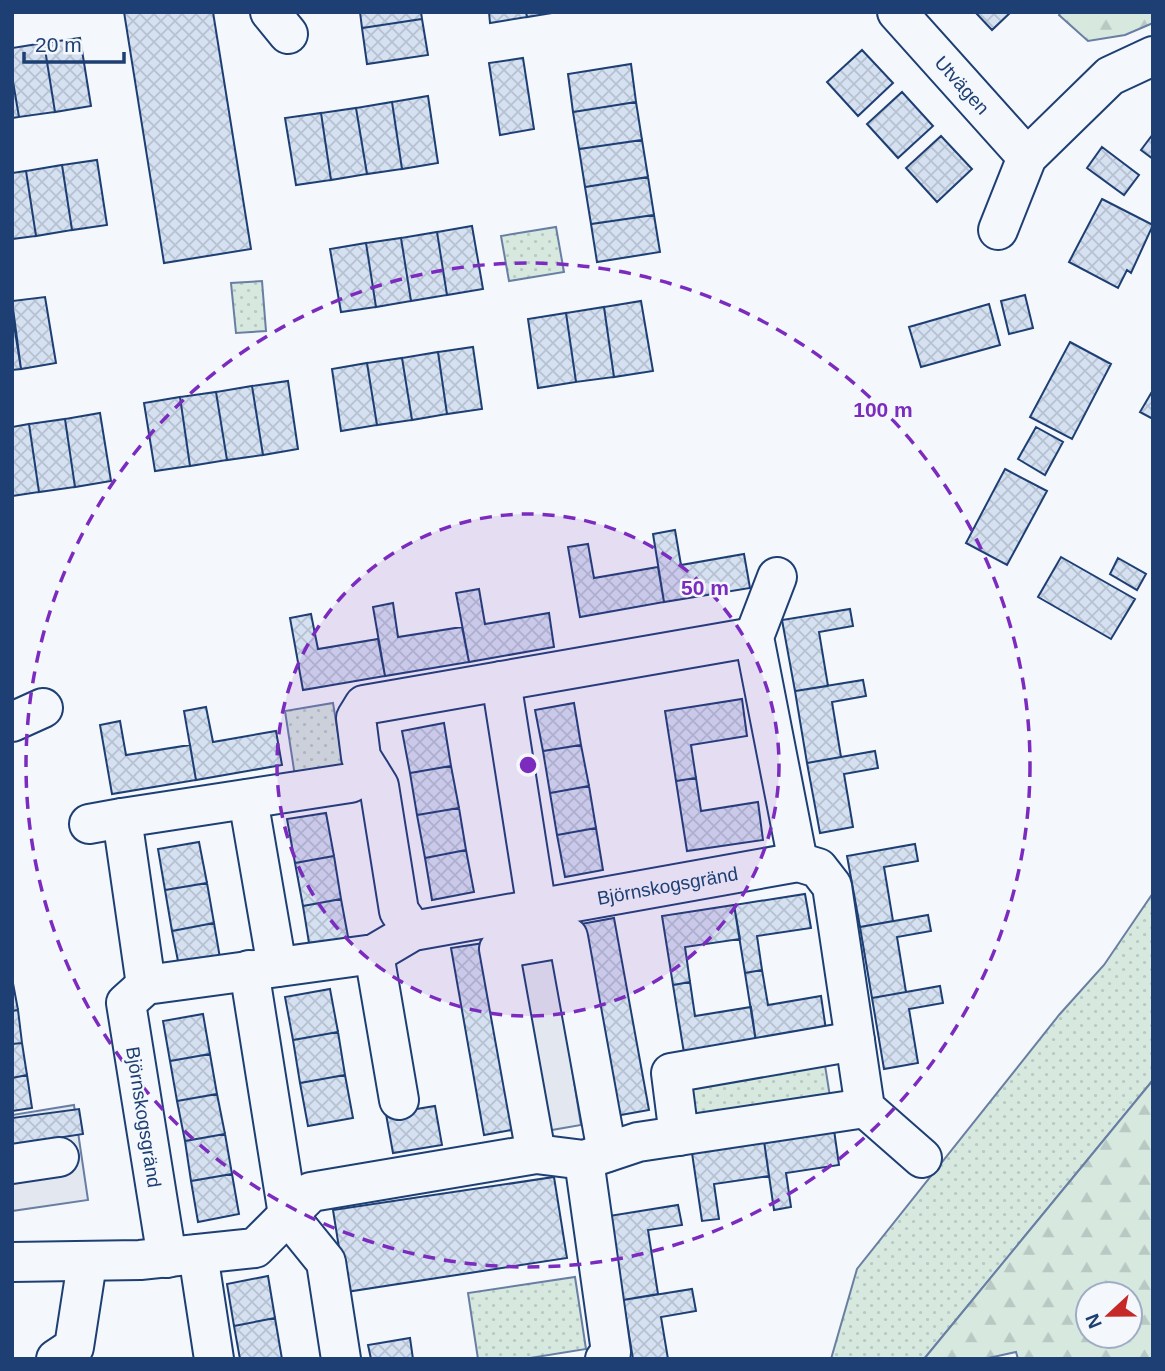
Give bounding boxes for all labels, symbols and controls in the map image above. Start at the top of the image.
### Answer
scale bar [24,21,124,65]
text: 20 m [35,33,82,56]
street label: Utvägen [931,52,994,119]
text: 100 m [853,398,913,421]
text: 50 m [681,576,729,599]
centre of rings [516,753,540,777]
street label: Björnskogsgränd [595,863,740,909]
street label: Björnskogsgränd [122,1045,165,1189]
north arrow [1074,1280,1144,1350]
text: N [1081,1311,1106,1331]

